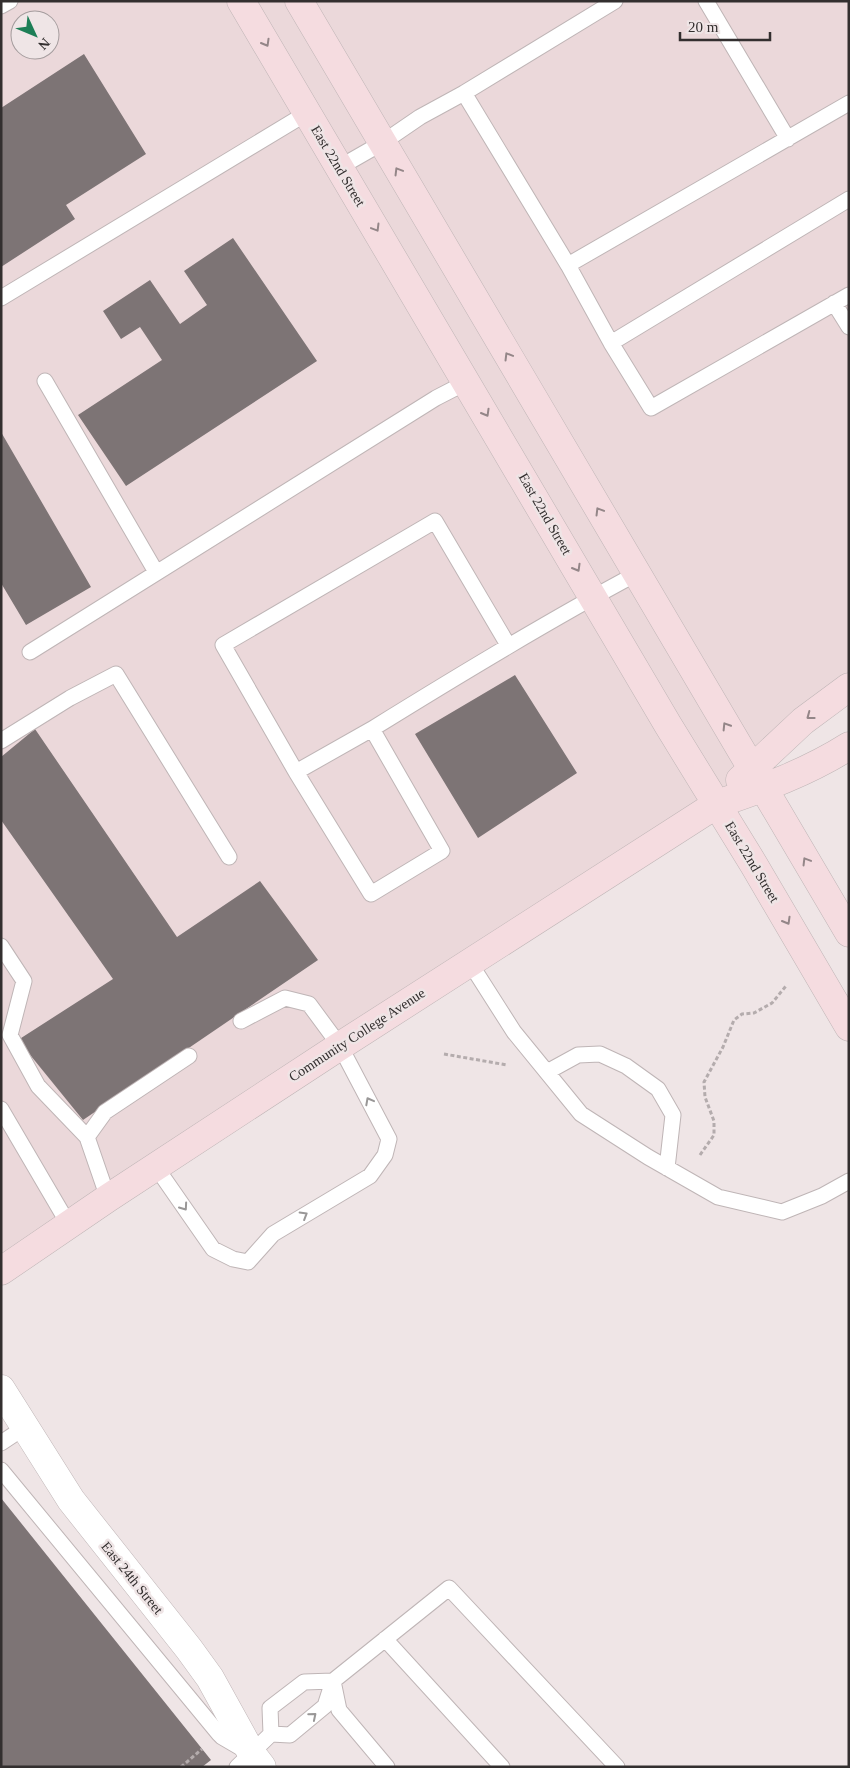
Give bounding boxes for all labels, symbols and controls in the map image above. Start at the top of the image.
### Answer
north arrow [10,10,60,60]
scale bar [680,10,770,42]
text: 20 m [688,19,719,35]
text: N [35,35,53,53]
one-way arrow [259,38,269,47]
street label: East 22nd Street [308,123,368,209]
one-way arrow [395,167,405,176]
one-way arrow [369,223,379,232]
one-way arrow [504,352,514,361]
one-way arrow [479,408,489,417]
street label: East 22nd Street [516,471,574,558]
one-way arrow [596,507,606,516]
one-way arrow [570,563,580,572]
one-way arrow [807,710,816,718]
one-way arrow [723,723,732,732]
street label: East 22nd Street [722,819,782,905]
one-way arrow [802,858,812,867]
one-way arrow [780,916,790,925]
street label: Community College Avenue [286,985,428,1085]
one-way arrow [365,1097,375,1106]
one-way arrow [178,1201,187,1211]
one-way arrow [298,1212,307,1222]
street label: East 24th Street [98,1539,166,1617]
one-way arrow [307,1713,316,1722]

